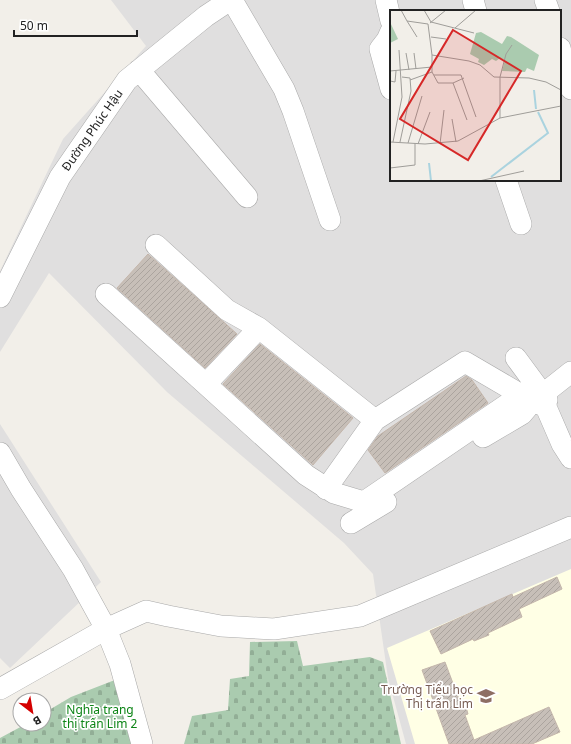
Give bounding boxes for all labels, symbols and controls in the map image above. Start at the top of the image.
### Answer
inset map [390,10,561,181]
scale bar [14,12,137,38]
text: 50 m [20,17,48,34]
street label: Đường Phúc Hậu [57,86,127,174]
place label: Trường Tiểu học Thị trấn Lim [381,681,473,712]
school or university icon: Trường Tiểu học Thị trấn Lim [476,686,496,706]
north arrow [12,692,52,732]
park label: Nghĩa trang thị trấn Lim 2 [63,701,138,732]
text: B [30,713,44,729]

